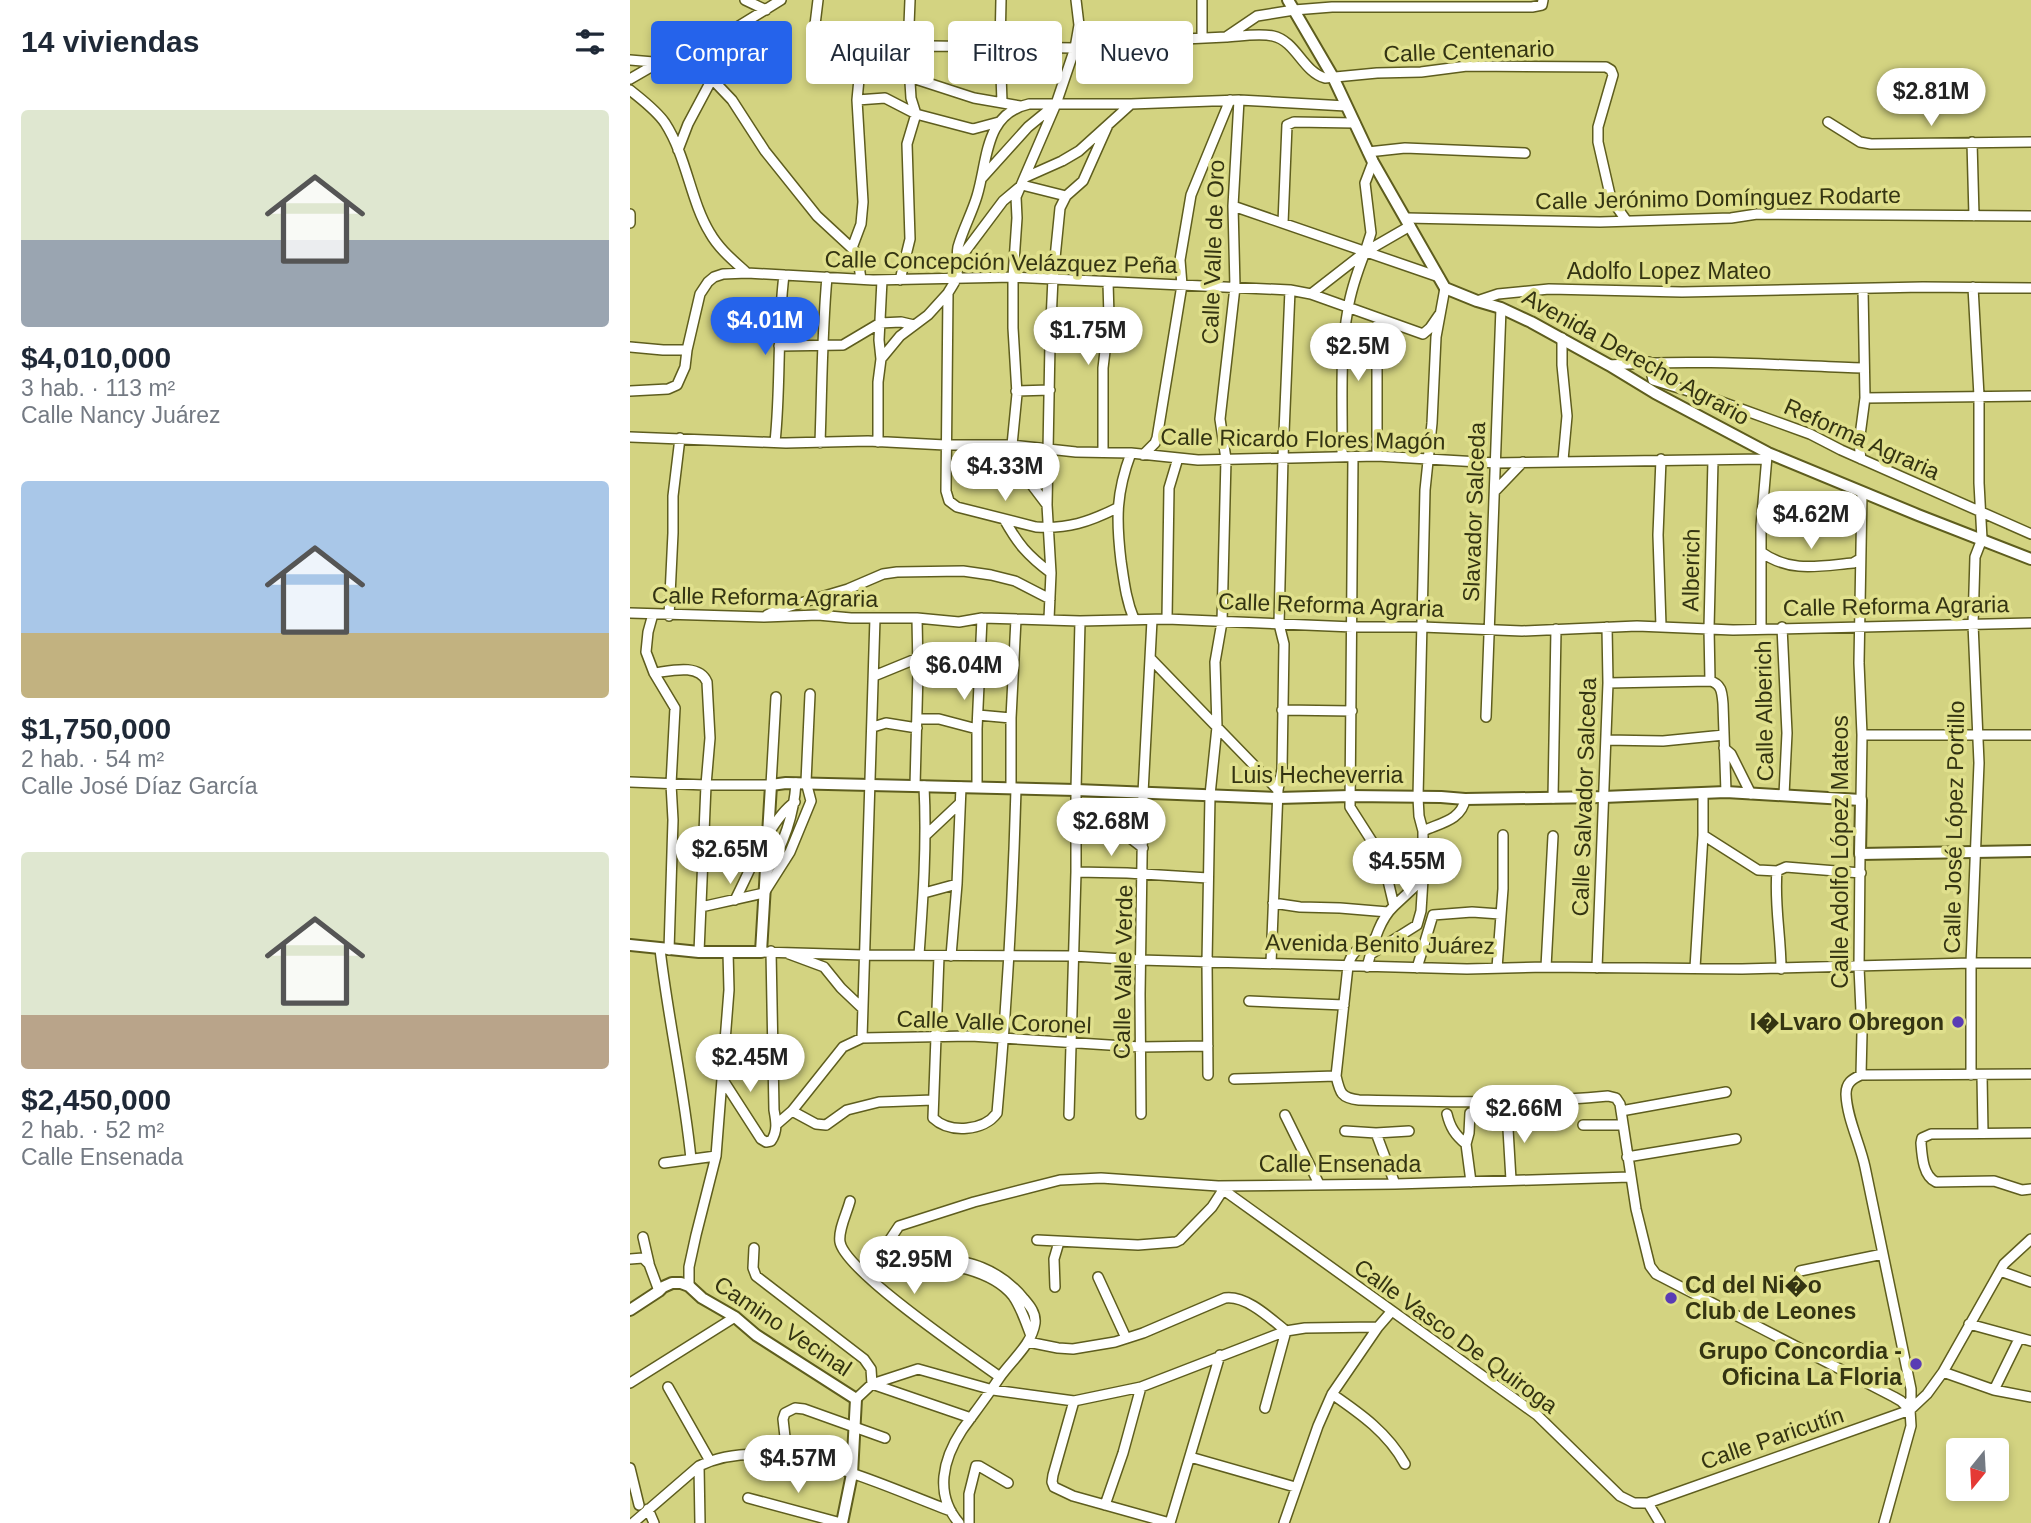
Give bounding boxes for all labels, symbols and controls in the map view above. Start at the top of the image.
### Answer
chip: Comprar [651,21,792,84]
chip: Alquilar [806,21,934,84]
chip: Filtros [948,21,1062,84]
chip: Nuevo [1076,21,1193,84]
icon: filters [571,23,609,61]
text: 14 viviendas [21,25,199,58]
street label: Calle Centenario [1383,35,1555,67]
pin: $2.81M [1874,68,1988,128]
text: $2.81M [1893,78,1969,104]
icon: home [252,156,378,282]
street label: Calle Valle de Oro [1197,159,1229,345]
street label: Calle Jerónimo Domínguez Rodarte [1535,182,1901,214]
street label: Calle Concepción Velázquez Peña [824,246,1178,278]
street label: Adolfo Lopez Mateo [1567,258,1771,284]
street label: Avenida Derecho Agrario [1518,284,1754,430]
pin: $4.01M [708,298,822,357]
text: $4.01M [727,307,803,333]
pin: $1.75M [1031,308,1145,367]
text: $1.75M [1050,317,1126,343]
pin: $2.5M [1309,324,1407,383]
text: $2.5M [1326,333,1390,359]
text: $4,010,000 [21,341,171,374]
text: 3 hab. · 113 m² [21,375,175,401]
street label: Reforma Agraria [1780,393,1944,485]
text: Calle Nancy Juárez [21,402,220,428]
street label: Slavador Salceda [1458,421,1490,603]
street label: Calle Ricardo Flores Magón [1160,424,1446,454]
pin: $4.33M [948,444,1062,503]
text: $4.33M [967,453,1043,479]
pin: $4.62M [1754,491,1868,551]
text: $4.62M [1773,501,1849,527]
icon: home [252,527,378,653]
street label: Alberich [1677,528,1705,612]
street label: Calle Reforma Agraria [652,582,879,612]
street label: Calle Reforma Agraria [1217,588,1445,622]
street label: Calle Reforma Agraria [1783,591,2010,621]
street label: Calle Alberich [1750,640,1778,782]
pin: $6.04M [907,642,1021,702]
text: $6.04M [926,652,1002,678]
street label: Calle Salvador Salceda [1567,677,1601,917]
street label: Calle José López Portillo [1939,700,1969,954]
text: $1,750,000 [21,712,171,745]
street label: Calle Adolfo López Mateos [1827,715,1853,989]
text: 2 hab. · 54 m² [21,746,164,772]
street label: Luis Hecheverria [1231,762,1403,788]
text: Calle José Díaz García [21,773,257,799]
pin: $2.68M [1054,798,1168,858]
text: $2.68M [1073,808,1149,834]
pin: $2.65M [673,826,787,886]
text: $2.65M [692,836,768,862]
pin: $4.55M [1350,838,1464,898]
text: $4.55M [1369,848,1445,874]
street label: Calle Valle Verde [1108,884,1138,1060]
icon: home [252,898,378,1024]
street label: Avenida Benito Juárez [1265,929,1495,959]
street label: Calle Valle Coronel [896,1006,1092,1038]
place label: I�Lvaro Obregon [1750,1009,1944,1035]
marker: I�Lvaro Obregon [1950,1014,1966,1030]
pin: $2.45M [693,1034,807,1094]
text: $2.45M [712,1044,788,1070]
text: $2,450,000 [21,1083,171,1116]
pin: $2.66M [1467,1086,1581,1145]
text: $2.66M [1486,1095,1562,1121]
text: 2 hab. · 52 m² [21,1117,164,1143]
text: Calle Ensenada [21,1144,183,1170]
street label: Calle Ensenada [1259,1151,1421,1177]
pin: $2.95M [857,1236,971,1296]
text: $2.95M [876,1246,952,1272]
street label: Calle Vasco De Quiroga [1349,1253,1563,1419]
street label: Camino Vecinal [709,1271,857,1381]
place label: Cd del Ni�o Club de Leones [1685,1272,1856,1324]
marker: Cd del Ni�o Club de Leones [1663,1290,1679,1306]
place label: Grupo Concordia - Oficina La Floria [1699,1338,1902,1390]
marker: Grupo Concordia - Oficina La Floria [1908,1356,1924,1372]
street label: Calle Paricutín [1697,1401,1847,1475]
pin: $4.57M [741,1436,855,1495]
north arrow [1946,1438,2009,1502]
map controls [1946,1438,2009,1501]
text: $4.57M [760,1445,836,1471]

